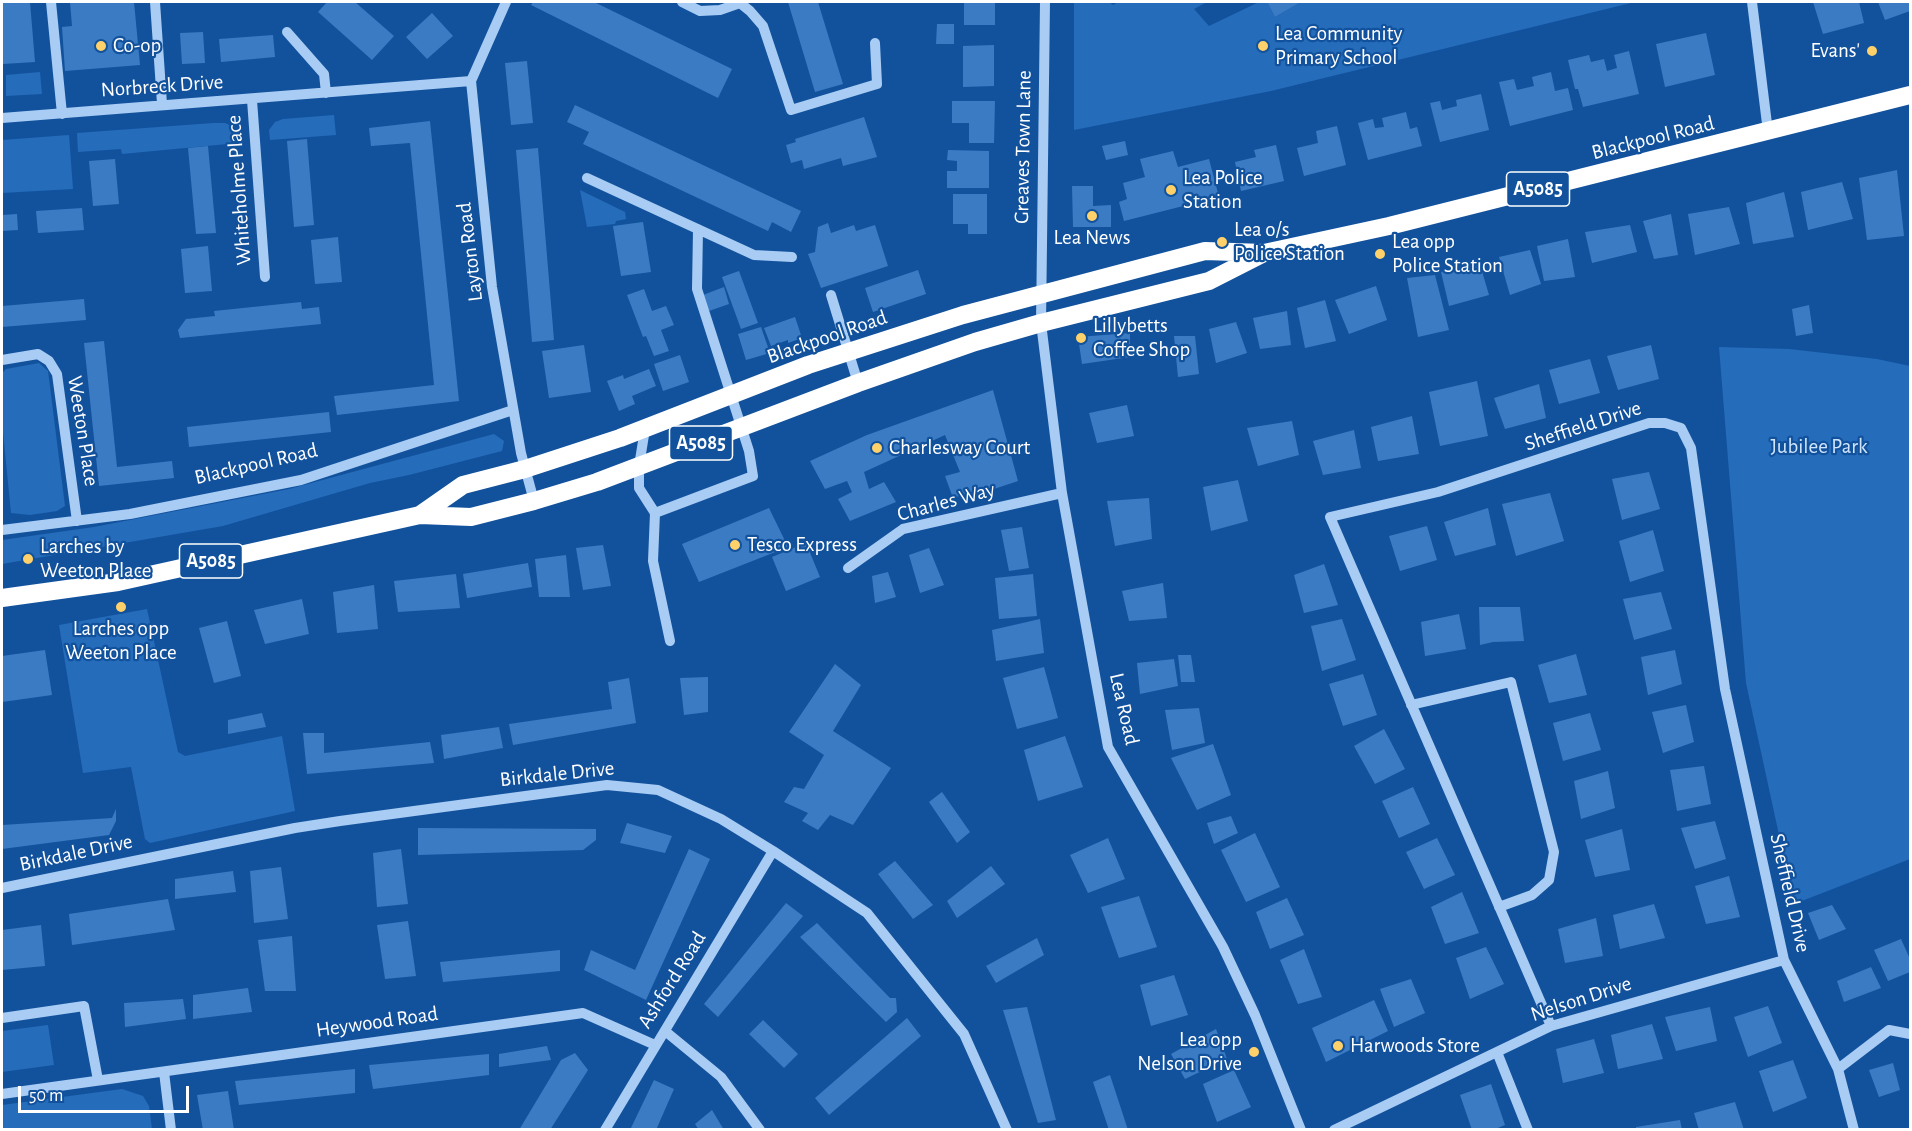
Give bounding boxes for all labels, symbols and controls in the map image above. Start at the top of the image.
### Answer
place label: Lea Community Primary School [1275,21,1402,71]
place label: Co-op [113,33,161,59]
place label: Evans' [1810,38,1860,64]
marker: Co-op [94,39,108,53]
marker: Lea Community Primary School [1256,39,1270,53]
marker: Evans' [1865,44,1879,58]
street label: Norbreck Drive [100,69,224,103]
street label: Greaves Town Lane [1009,70,1037,224]
street label: Blackpool Road [1589,111,1717,165]
street label: Whiteholme Place [221,114,257,266]
place label: Lea Police Station [1183,165,1263,215]
road number: A5085 [1506,172,1570,206]
marker: Lea Police Station [1164,183,1178,197]
street label: Layton Road [451,201,489,303]
marker: Lea News [1085,209,1099,223]
place label: Lea o/s Police Station [1234,217,1345,267]
place label: Lea News [1054,225,1130,251]
place label: Lea opp Police Station [1392,229,1503,279]
marker: Lea o/s Police Station [1215,235,1229,249]
marker: Lea opp Police Station [1373,247,1387,261]
street label: Blackpool Road [764,305,890,369]
place label: Lillybetts Coffee Shop [1093,313,1190,363]
marker: Lillybetts Coffee Shop [1074,331,1088,345]
street label: Weeton Place [62,374,104,488]
street label: Sheffield Drive [1521,395,1645,457]
road number: A5085 [670,426,732,460]
park label: Jubilee Park [1770,434,1868,460]
place label: Charlesway Court [889,435,1030,461]
street label: Blackpool Road [192,438,320,490]
marker: Charlesway Court [870,441,884,455]
street label: Charles Way [894,477,998,527]
place label: Tesco Express [747,532,857,558]
place label: Larches by Weeton Place [40,534,152,584]
marker: Tesco Express [728,538,742,552]
road number: A5085 [180,544,242,578]
marker: Larches by Weeton Place [21,552,35,566]
marker: Larches opp Weeton Place [114,600,128,614]
place label: Larches opp Weeton Place [65,616,177,666]
street label: Lea Road [1104,671,1144,747]
street label: Birkdale Drive [498,755,616,793]
street label: Birkdale Drive [17,829,135,877]
street label: Sheffield Drive [1764,831,1816,955]
street label: Ashford Road [632,927,712,1033]
street label: Nelson Drive [1527,971,1635,1027]
street label: Heywood Road [314,1001,440,1043]
place label: Lea opp Nelson Drive [1137,1027,1242,1077]
place label: Harwoods Store [1350,1033,1480,1059]
marker: Harwoods Store [1331,1039,1345,1053]
marker: Lea opp Nelson Drive [1247,1045,1261,1059]
scale bar [21,1074,192,1112]
text: 50 m [29,1087,63,1105]

